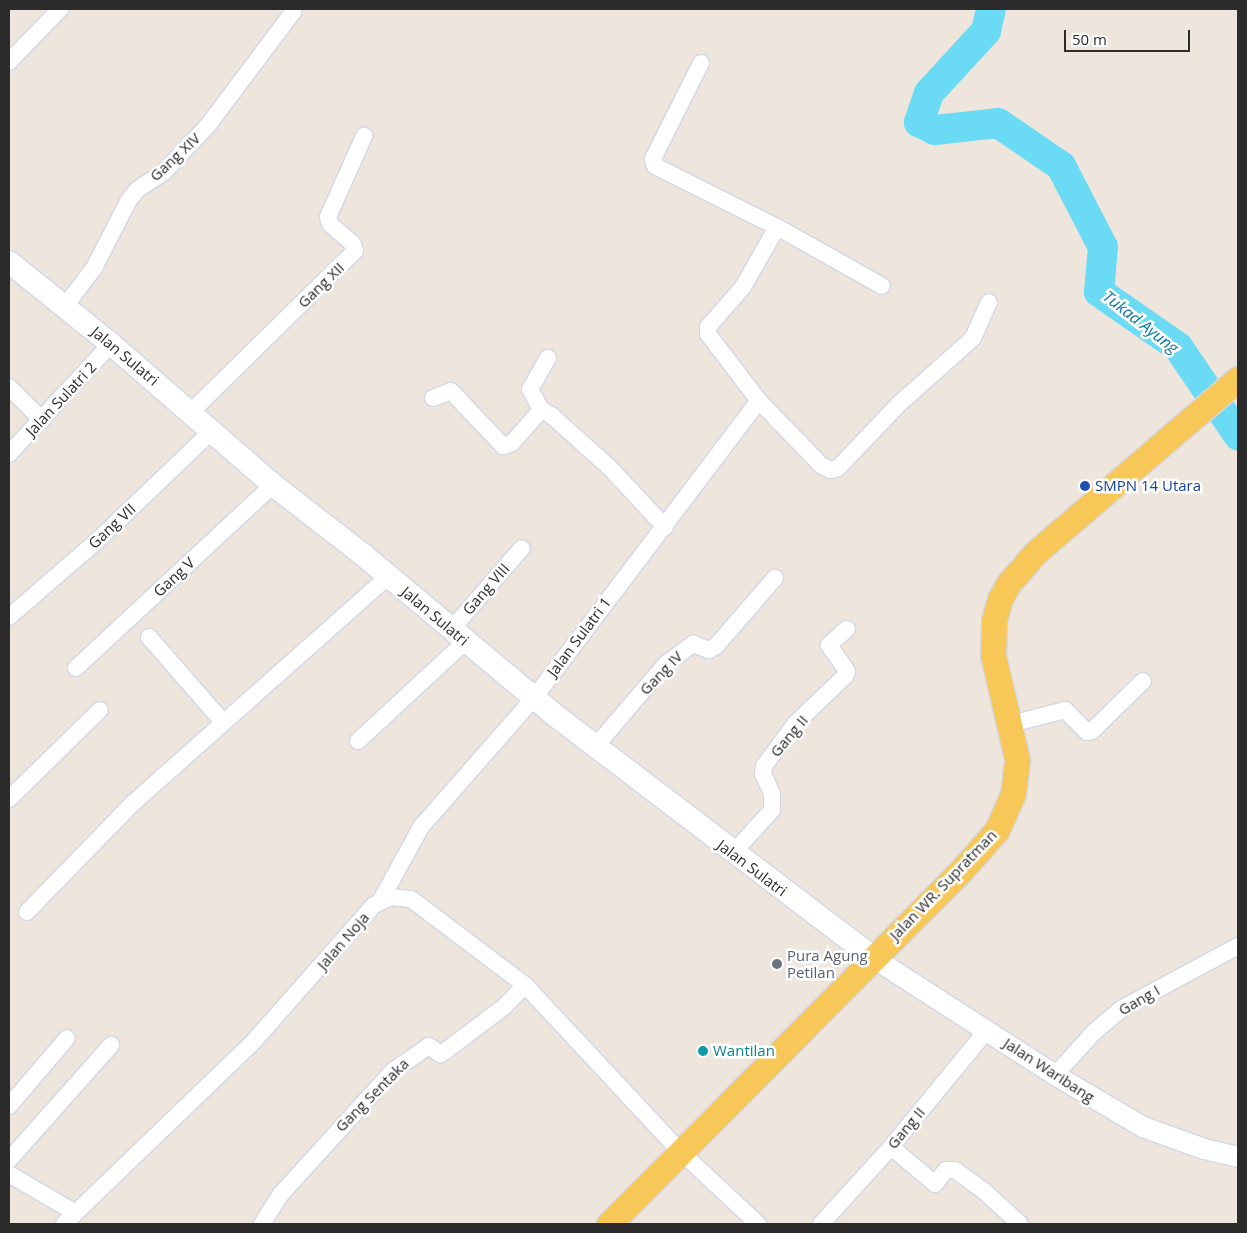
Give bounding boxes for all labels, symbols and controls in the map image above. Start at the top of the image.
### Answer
scale bar [1067,20,1193,52]
text: 50 m [1072,29,1107,49]
street label: Gang XIV [146,129,204,185]
street label: Gang XII [294,259,348,311]
water label: Tukad Ayung [1099,287,1183,357]
street label: Jalan Sulatri [88,323,162,389]
street label: Jalan Sulatri 2 [22,358,100,440]
place label: SMPN 14 Utara [1095,477,1201,495]
marker: SMPN 14 Utara [1079,480,1091,492]
street label: Gang VII [85,500,139,552]
street label: Gang V [150,554,198,600]
street label: Gang VIII [459,560,513,618]
street label: Jalan Sulatri [398,583,472,649]
street label: Jalan Sulatri 1 [543,594,615,680]
street label: Gang IV [636,647,686,699]
street label: Gang II [766,712,812,760]
street label: Jalan WR. Supratman [886,826,1000,944]
street label: Jalan Sulatri [714,836,790,900]
street label: Jalan Noja [313,909,373,973]
place label: Pura Agung Petilan [787,946,868,981]
marker: Pura Agung Petilan [771,958,783,970]
street label: Gang I [1115,981,1163,1019]
street label: Jalan Waribang [1000,1034,1098,1106]
place label: Wantilan [713,1042,775,1060]
marker: Wantilan [697,1045,709,1057]
street label: Gang Sentaka [332,1055,412,1135]
street label: Gang II [883,1104,929,1152]

